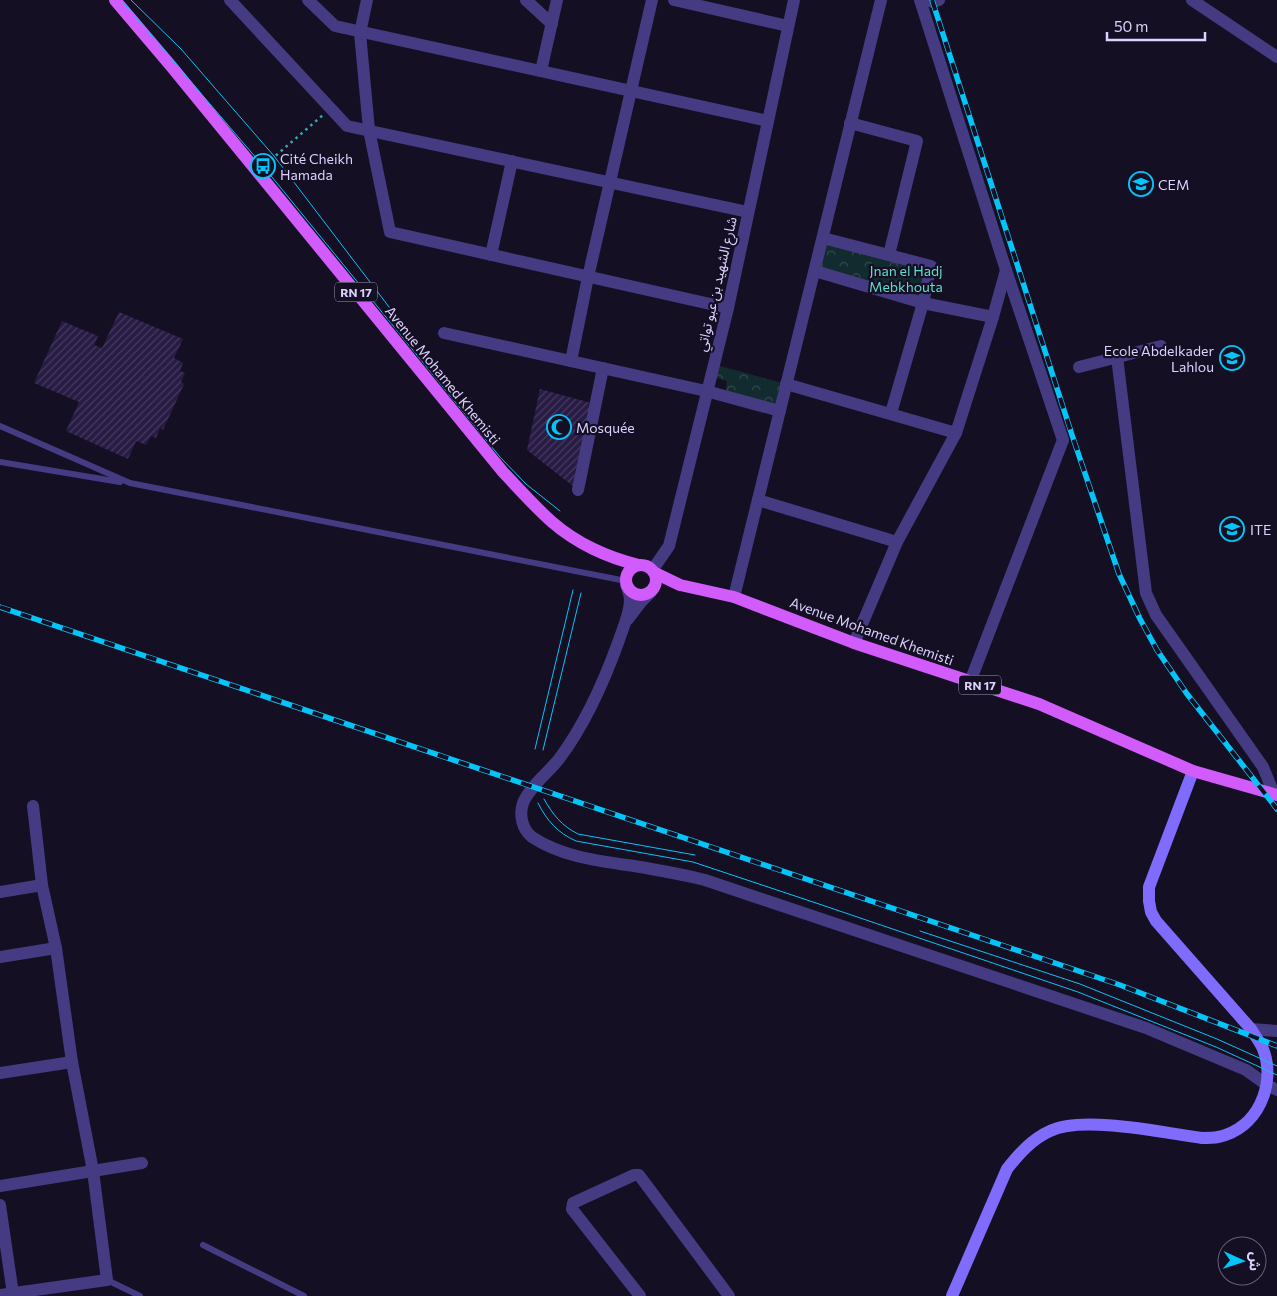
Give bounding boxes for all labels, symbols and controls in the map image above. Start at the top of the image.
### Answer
scale bar [1107,10,1204,42]
text: 50 m [1114,17,1148,35]
place label: Cité Cheikh Hamada [280,150,353,183]
bus stop icon: Cité Cheikh Hamada [250,153,276,179]
school or university icon: CEM [1128,171,1154,197]
place label: CEM [1158,176,1189,193]
street label: شارع الشهيد بن عبو تواتي [692,215,743,354]
park label: Jnan el Hadj Mebkhouta [869,262,943,295]
road number: RN 17 [335,282,377,302]
street label: Avenue Mohamed Khemisti [382,302,504,448]
place label: Ecole Abdelkader Lahlou [1104,342,1214,375]
school or university icon: Ecole Abdelkader Lahlou [1219,345,1245,371]
mosque icon: Mosquée [546,414,572,440]
place label: Mosquée [576,419,635,436]
school or university icon: ITE [1219,516,1245,542]
place label: ITE [1250,521,1271,538]
street label: Avenue Mohamed Khemisti [788,593,956,669]
road number: RN 17 [959,676,1001,694]
north arrow [1217,1236,1267,1286]
text: ش [1246,1252,1264,1272]

